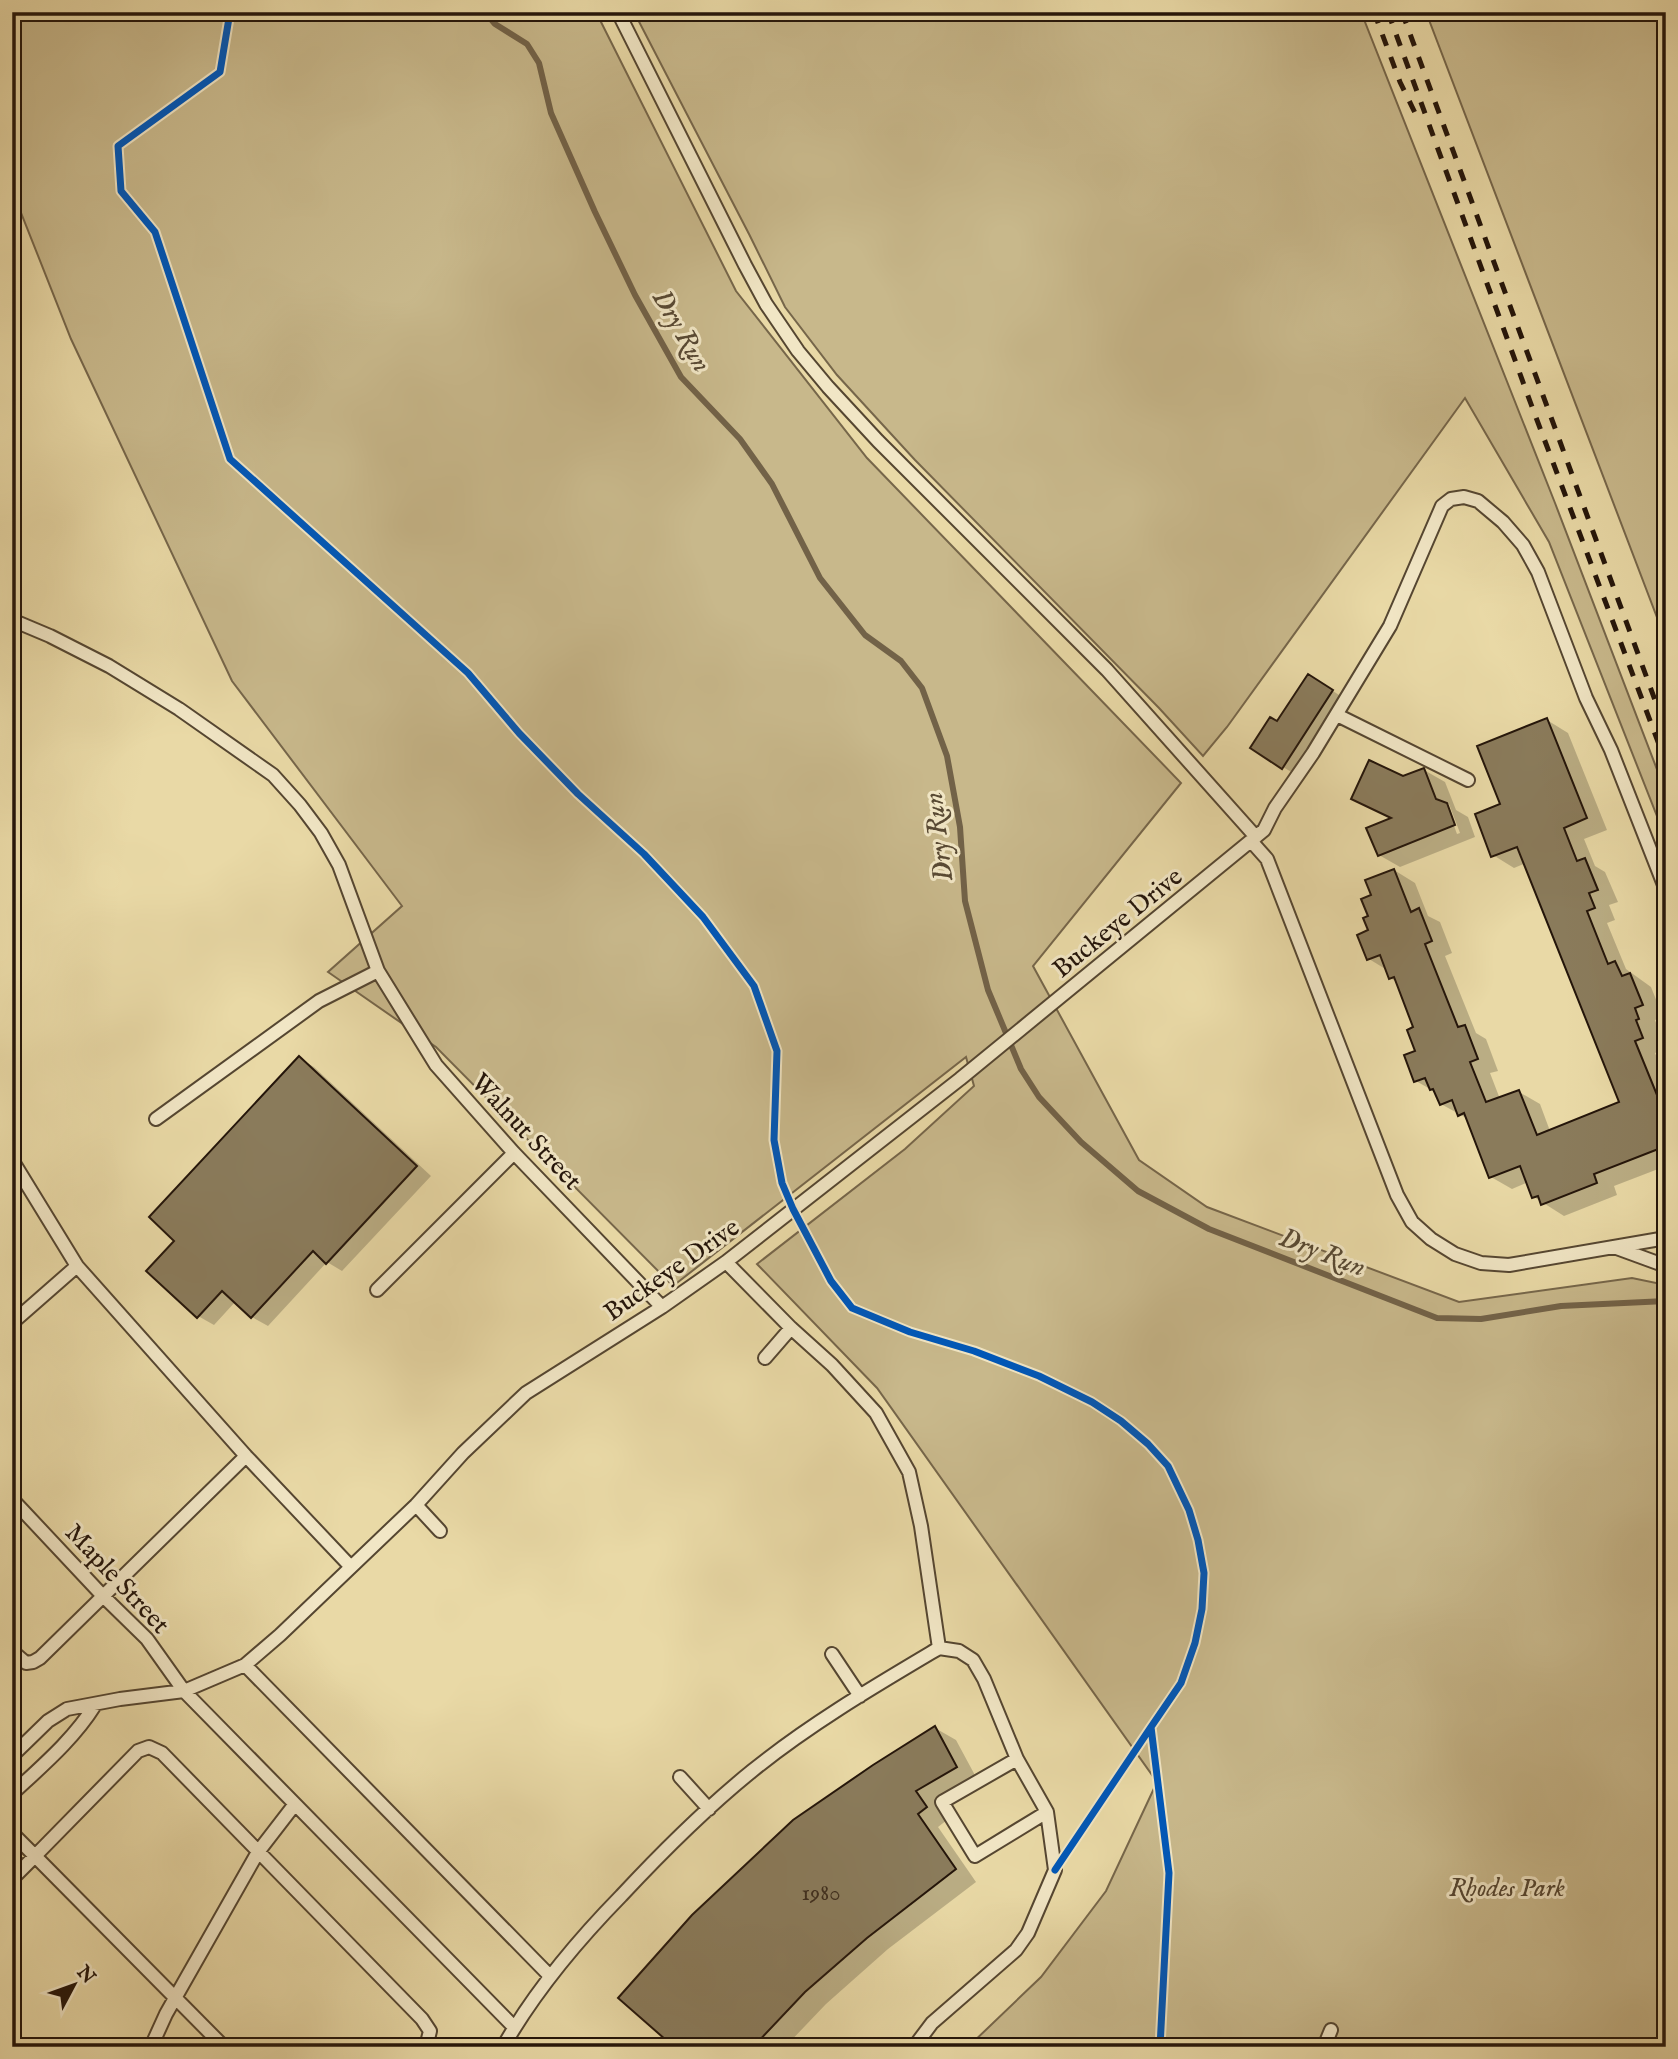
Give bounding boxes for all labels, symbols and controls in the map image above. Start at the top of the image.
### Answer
water label: Dry Run [643,284,718,379]
water label: Dry Run [917,790,962,883]
street label: Buckeye Drive [1046,861,1190,986]
street label: Walnut Street [463,1067,588,1197]
street label: Buckeye Drive [598,1211,746,1329]
water label: Dry Run [1274,1221,1370,1286]
street label: Maple Street [57,1517,176,1641]
park label: Rhodes Park [1449,1872,1566,1905]
house number: 1980 [802,1879,840,1908]
north arrow [38,1951,108,2021]
text: N [70,1960,100,1990]

